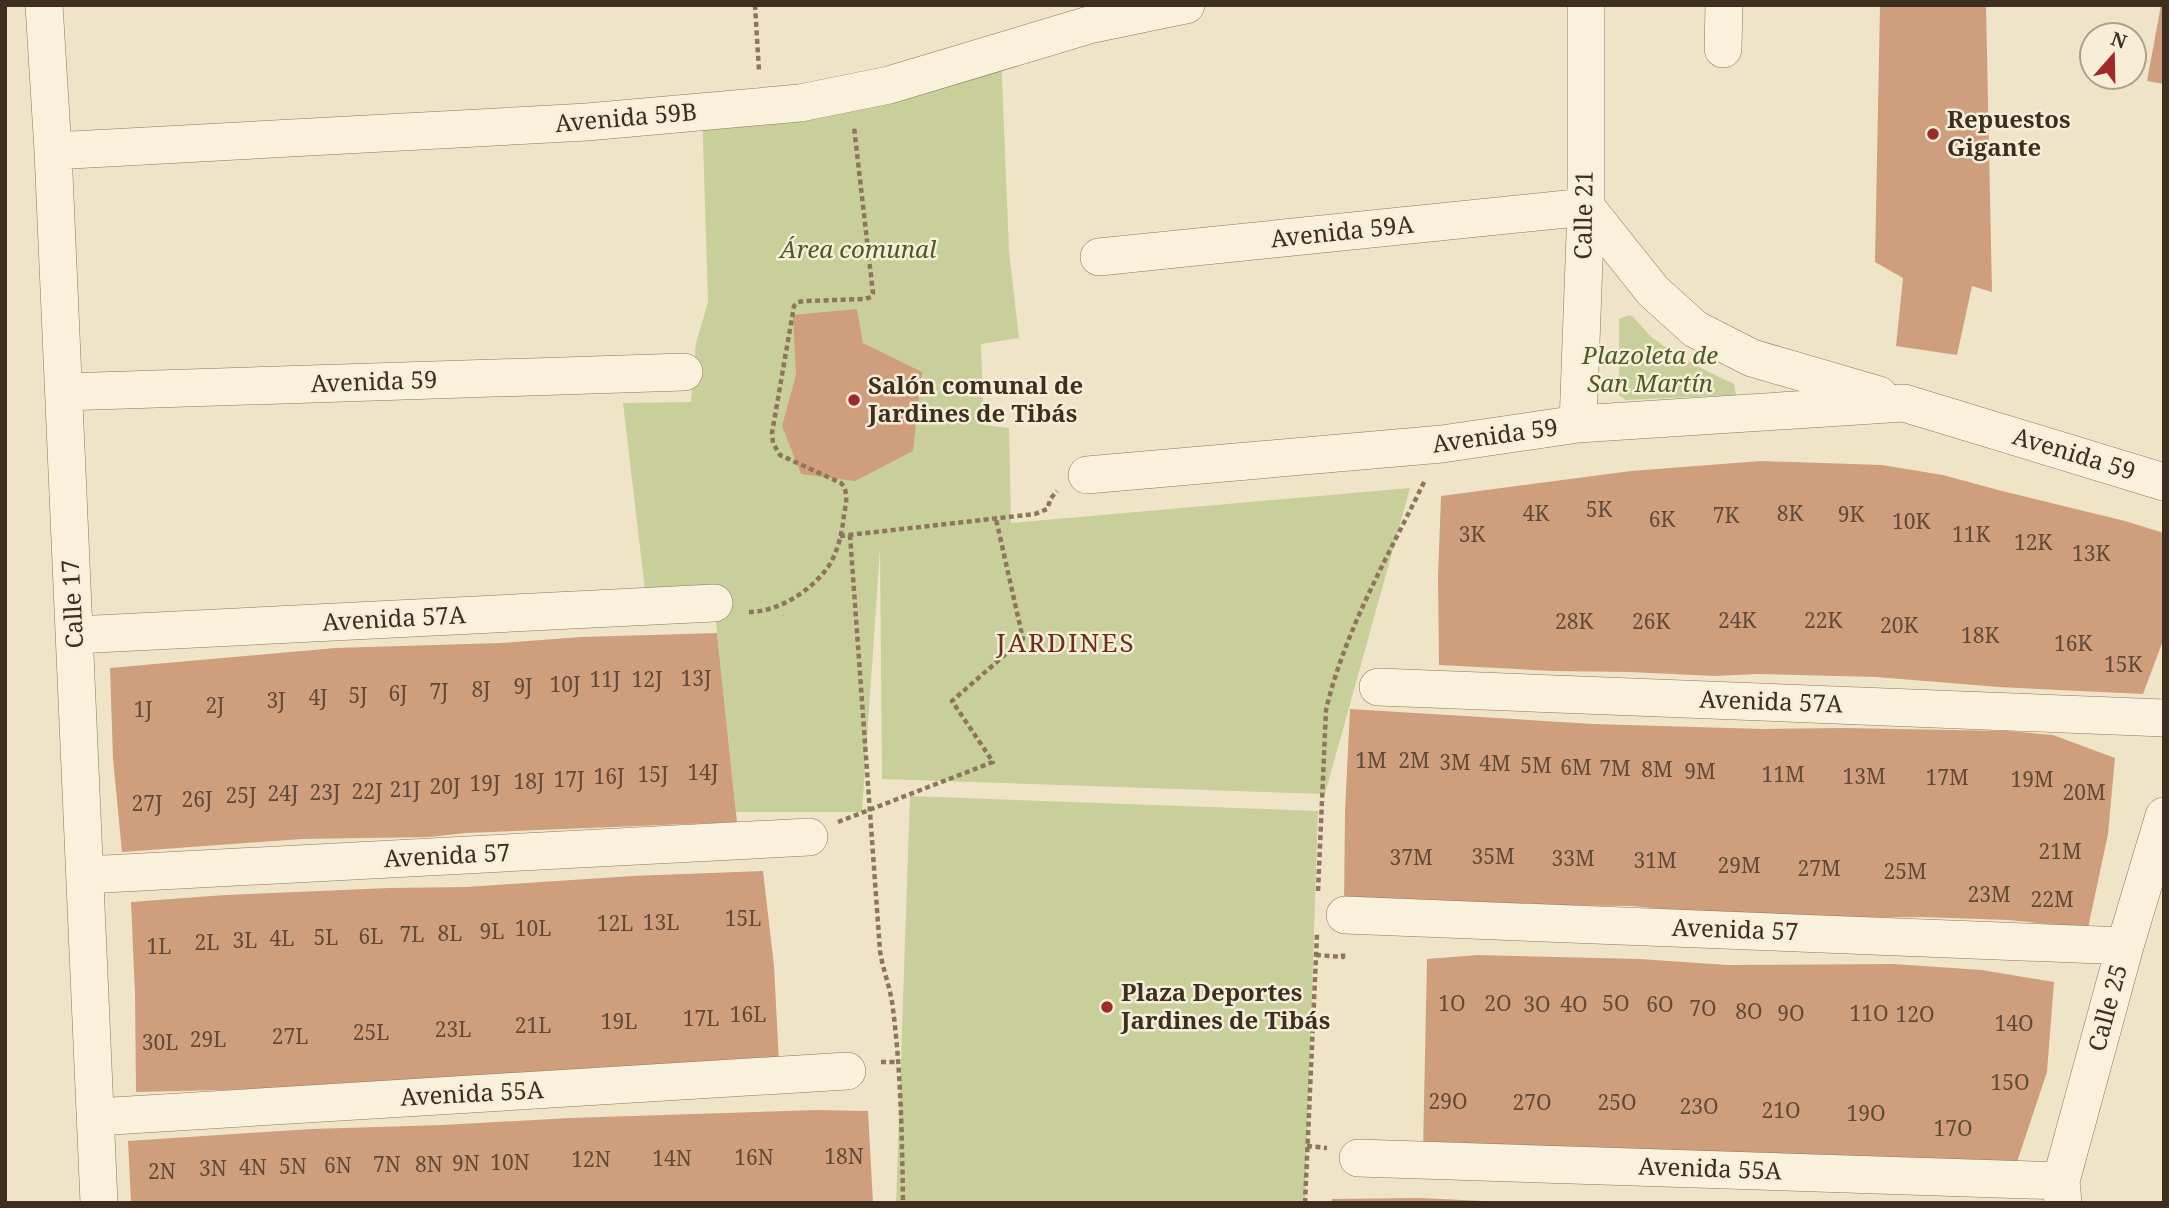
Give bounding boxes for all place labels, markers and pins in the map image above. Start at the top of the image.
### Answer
place label: Repuestos Gigante [1947,102,2071,163]
marker: Repuestos Gigante [1925,126,1941,142]
place label: Salón comunal de Jardines de Tibás [867,368,1083,429]
marker: Salón comunal de Jardines de Tibás [846,392,862,408]
place label: Plaza Deportes Jardines de Tibás [1120,975,1330,1036]
marker: Plaza Deportes Jardines de Tibás [1099,999,1115,1015]

